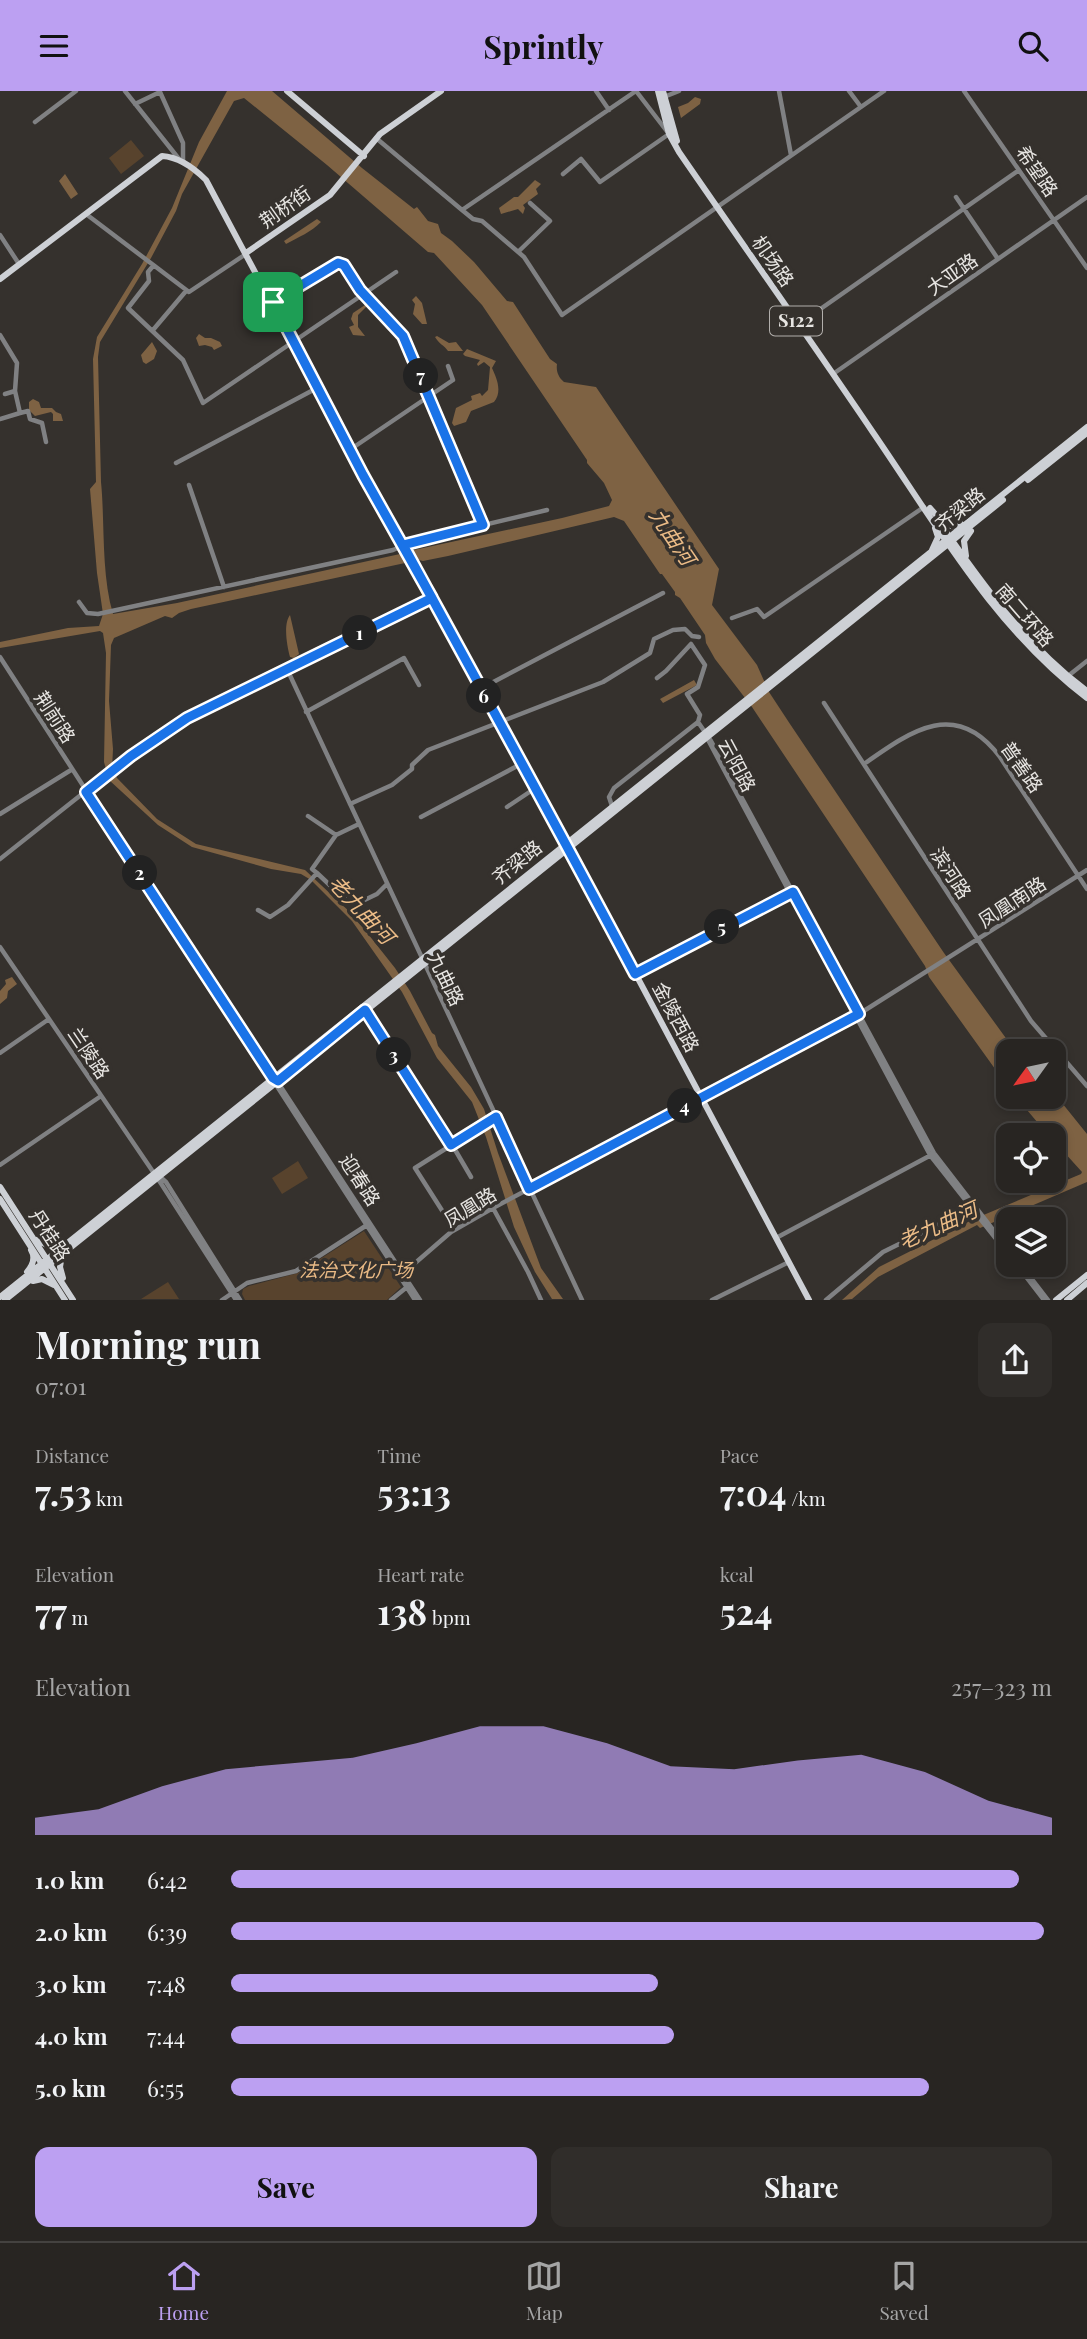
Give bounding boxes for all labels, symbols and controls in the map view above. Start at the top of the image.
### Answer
text: Sprintly [483,24,604,67]
icon: menu [35,27,73,65]
icon: search [1014,27,1052,65]
street label: 希望路 [1011,140,1065,201]
street label: 荆桥街 [254,179,315,233]
street label: 机场路 [747,230,801,291]
street label: 大亚路 [921,246,982,300]
pin [243,272,303,332]
icon: arrive [254,283,292,321]
road number: S122 [770,306,822,335]
pin: 7 [404,359,438,393]
text: 7 [416,362,425,388]
street label: 齐梁路 [929,480,990,536]
water label: 九曲河 [644,502,705,573]
street label: 南二环路 [991,577,1061,652]
pin: 1 [342,615,378,651]
text: 1 [356,619,363,645]
pin: 6 [466,679,502,713]
text: 6 [478,682,489,708]
street label: 荆前路 [29,685,82,747]
street label: 云阳路 [713,733,763,796]
street label: 普善路 [996,736,1050,797]
street label: 齐梁路 [486,833,547,889]
street label: 滨河路 [925,841,978,903]
pin: 2 [122,855,158,891]
text: 2 [135,859,144,885]
water label: 老九曲河 [324,868,404,952]
street label: 凤凰南路 [972,870,1050,933]
pin: 5 [704,909,740,945]
text: 5 [717,913,726,939]
street label: 九曲路 [423,947,471,1010]
street label: 金陵西路 [648,977,706,1056]
street label: 兰陵路 [63,1022,117,1083]
pin: 3 [376,1037,412,1073]
north arrow [996,1039,1066,1109]
map controls [996,1039,1066,1277]
text: 3 [389,1041,398,1067]
pin: 4 [668,1089,702,1123]
text: 4 [679,1092,690,1118]
button: locate [996,1123,1066,1193]
street label: 迎春路 [334,1148,387,1210]
street label: 凤凰路 [438,1180,501,1232]
water label: 老九曲河 [893,1193,985,1254]
street label: 丹桂路 [24,1203,77,1265]
button: layers [996,1207,1066,1277]
park label: 法治文化广场 [299,1256,415,1282]
text: Morning run [35,1318,261,1369]
button: share [978,1323,1052,1397]
text: 07:01 [35,1370,87,1401]
text: Distance [35,1442,109,1468]
text: Time [377,1442,421,1468]
text: Pace [720,1442,759,1468]
text: 7.53 [35,1468,92,1515]
text: 53:13 [377,1468,451,1515]
text: 7:04 [720,1468,787,1515]
text: km [92,1485,123,1511]
text: /km [787,1485,826,1511]
text: Elevation [35,1561,114,1587]
text: Heart rate [377,1561,464,1587]
text: kcal [720,1561,754,1587]
text: 77 [35,1587,67,1634]
text: 138 [377,1587,427,1634]
text: 524 [720,1587,773,1634]
text: m [67,1604,88,1630]
text: bpm [427,1604,471,1630]
text: Elevation [35,1671,131,1702]
text: 257–323 m [951,1671,1052,1702]
text: 1.0 km [35,1864,104,1895]
text: 6:42 [147,1864,187,1895]
text: 2.0 km [35,1916,107,1947]
text: 6:39 [147,1916,187,1947]
text: 3.0 km [35,1968,107,1999]
text: 7:48 [147,1968,186,1999]
text: 4.0 km [35,2020,108,2051]
text: 7:44 [147,2020,185,2051]
text: 5.0 km [35,2072,106,2103]
text: 6:55 [147,2072,184,2103]
button: Save [35,2147,537,2227]
button: Share [551,2147,1052,2227]
tab: Home [158,2257,209,2325]
tab: Map [525,2257,563,2325]
tab: Saved [879,2257,929,2325]

